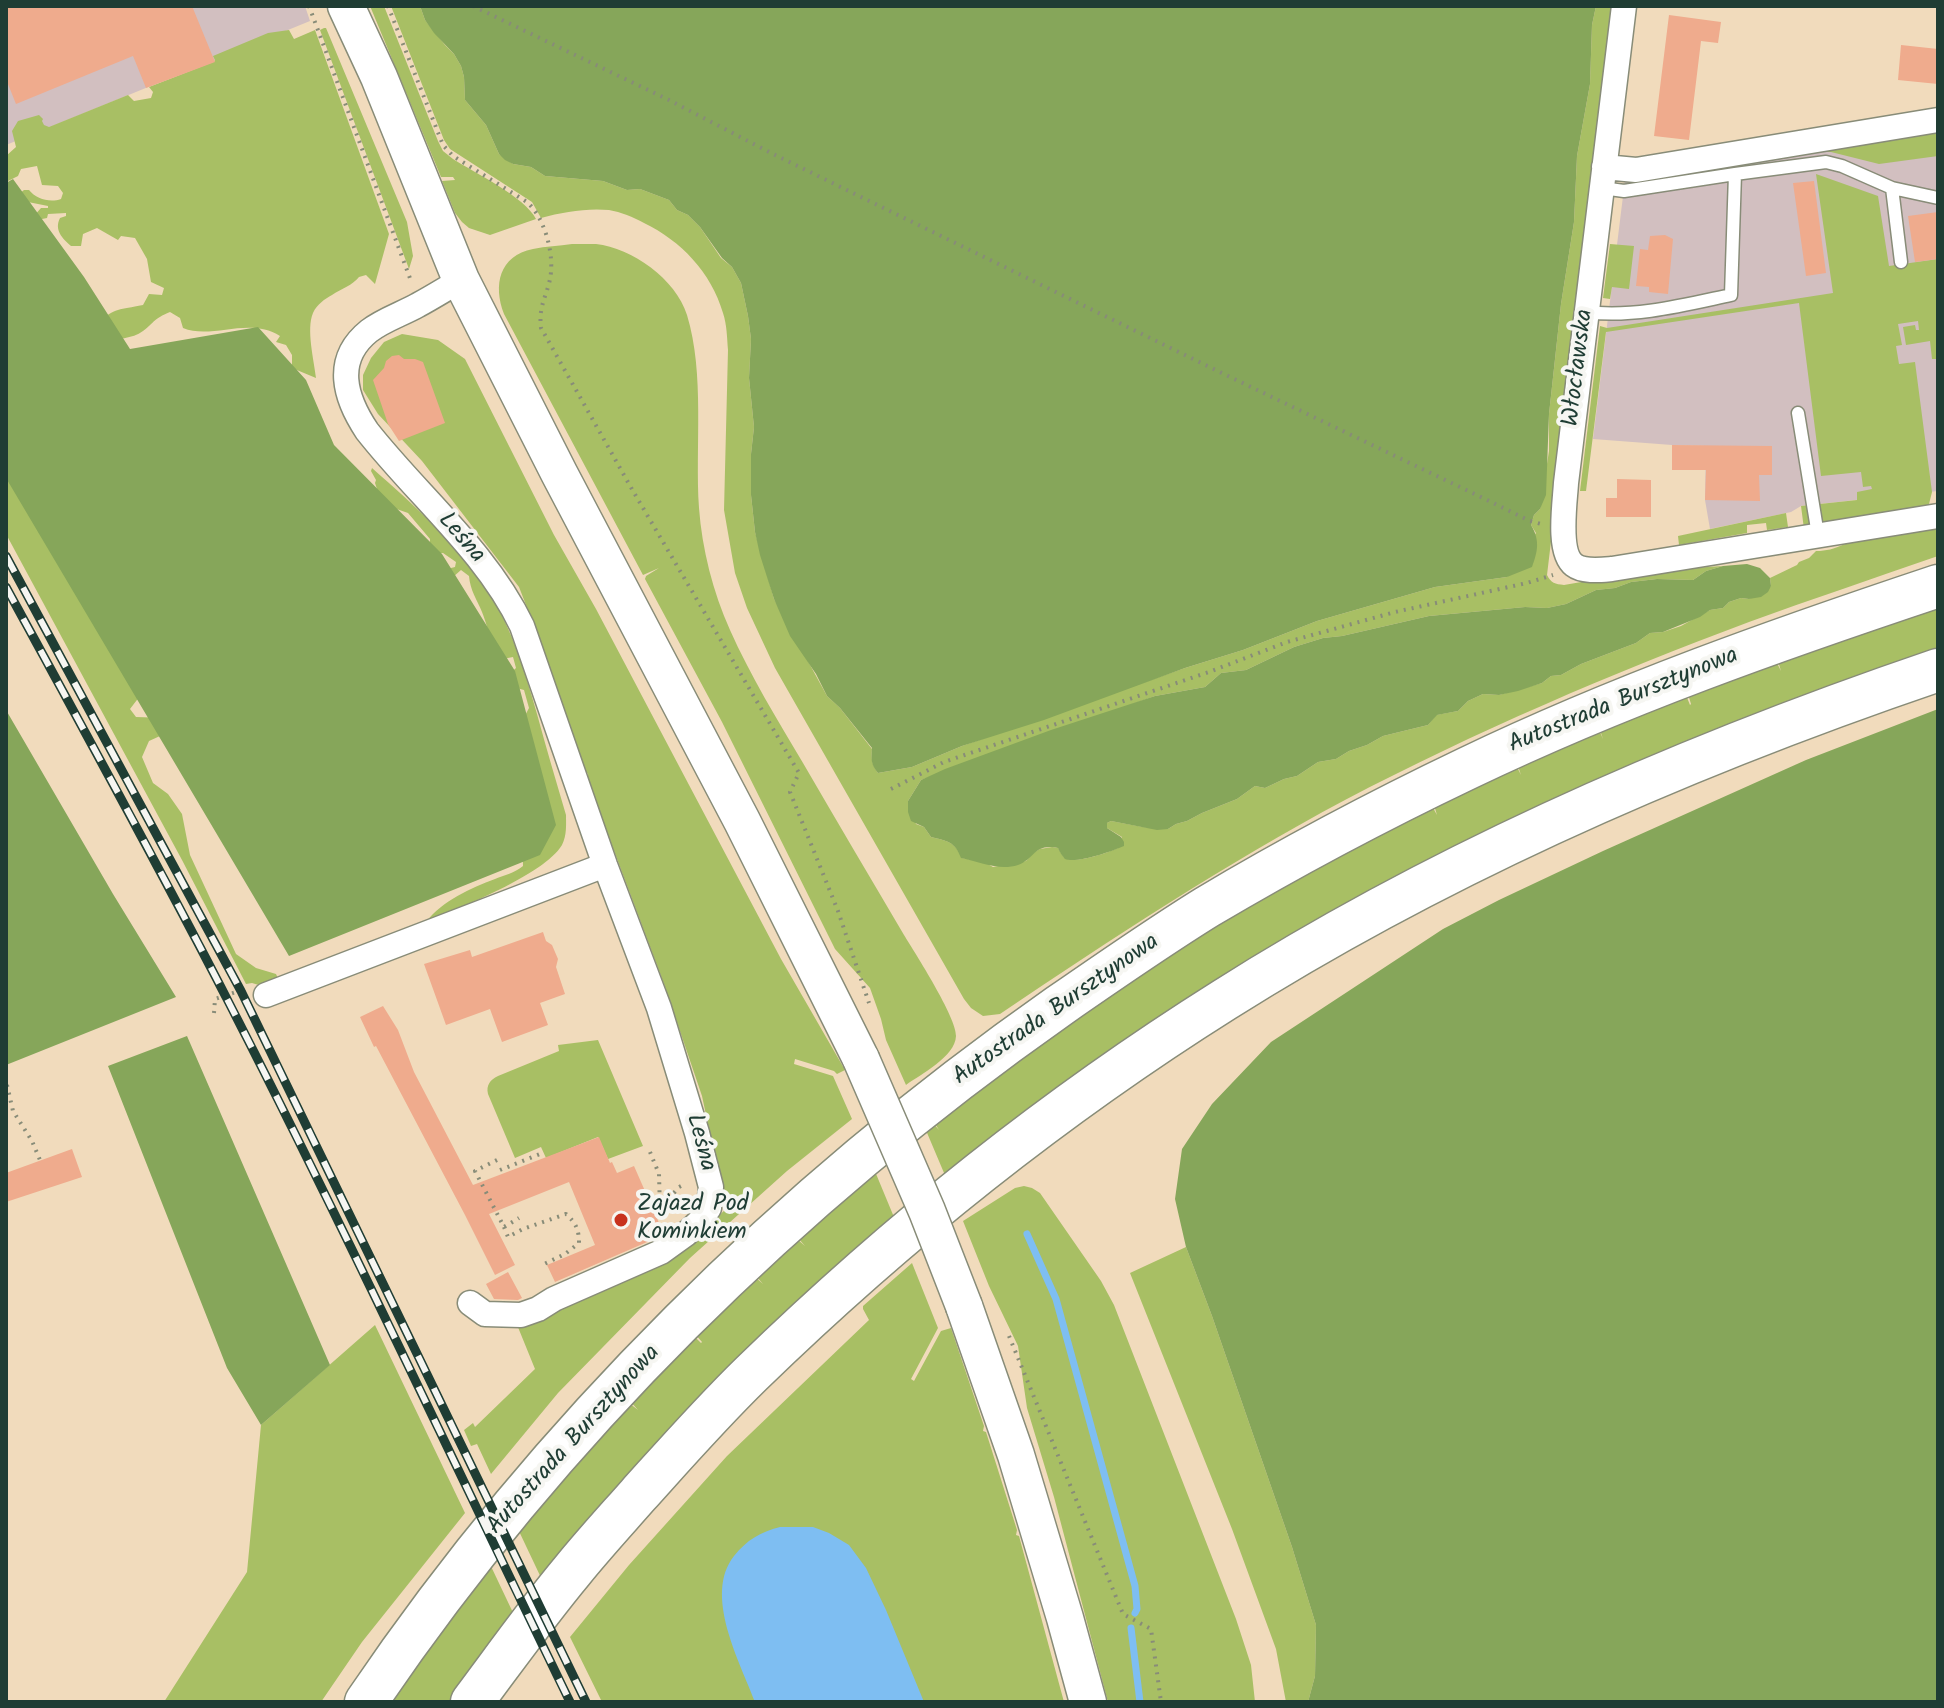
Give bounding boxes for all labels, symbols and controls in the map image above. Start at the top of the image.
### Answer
street label: Włocławska [1559,308,1601,428]
street label: Leśna [430,508,490,570]
street label: Autostrada Bursztynowa [1505,643,1743,761]
street label: Autostrada Bursztynowa [948,929,1166,1093]
street label: Leśna [678,1111,720,1175]
place label: Zajazd Pod Kominkiem [637,1192,749,1248]
marker: Zajazd Pod Kominkiem [612,1211,630,1229]
street label: Autostrada Bursztynowa [482,1340,668,1542]

